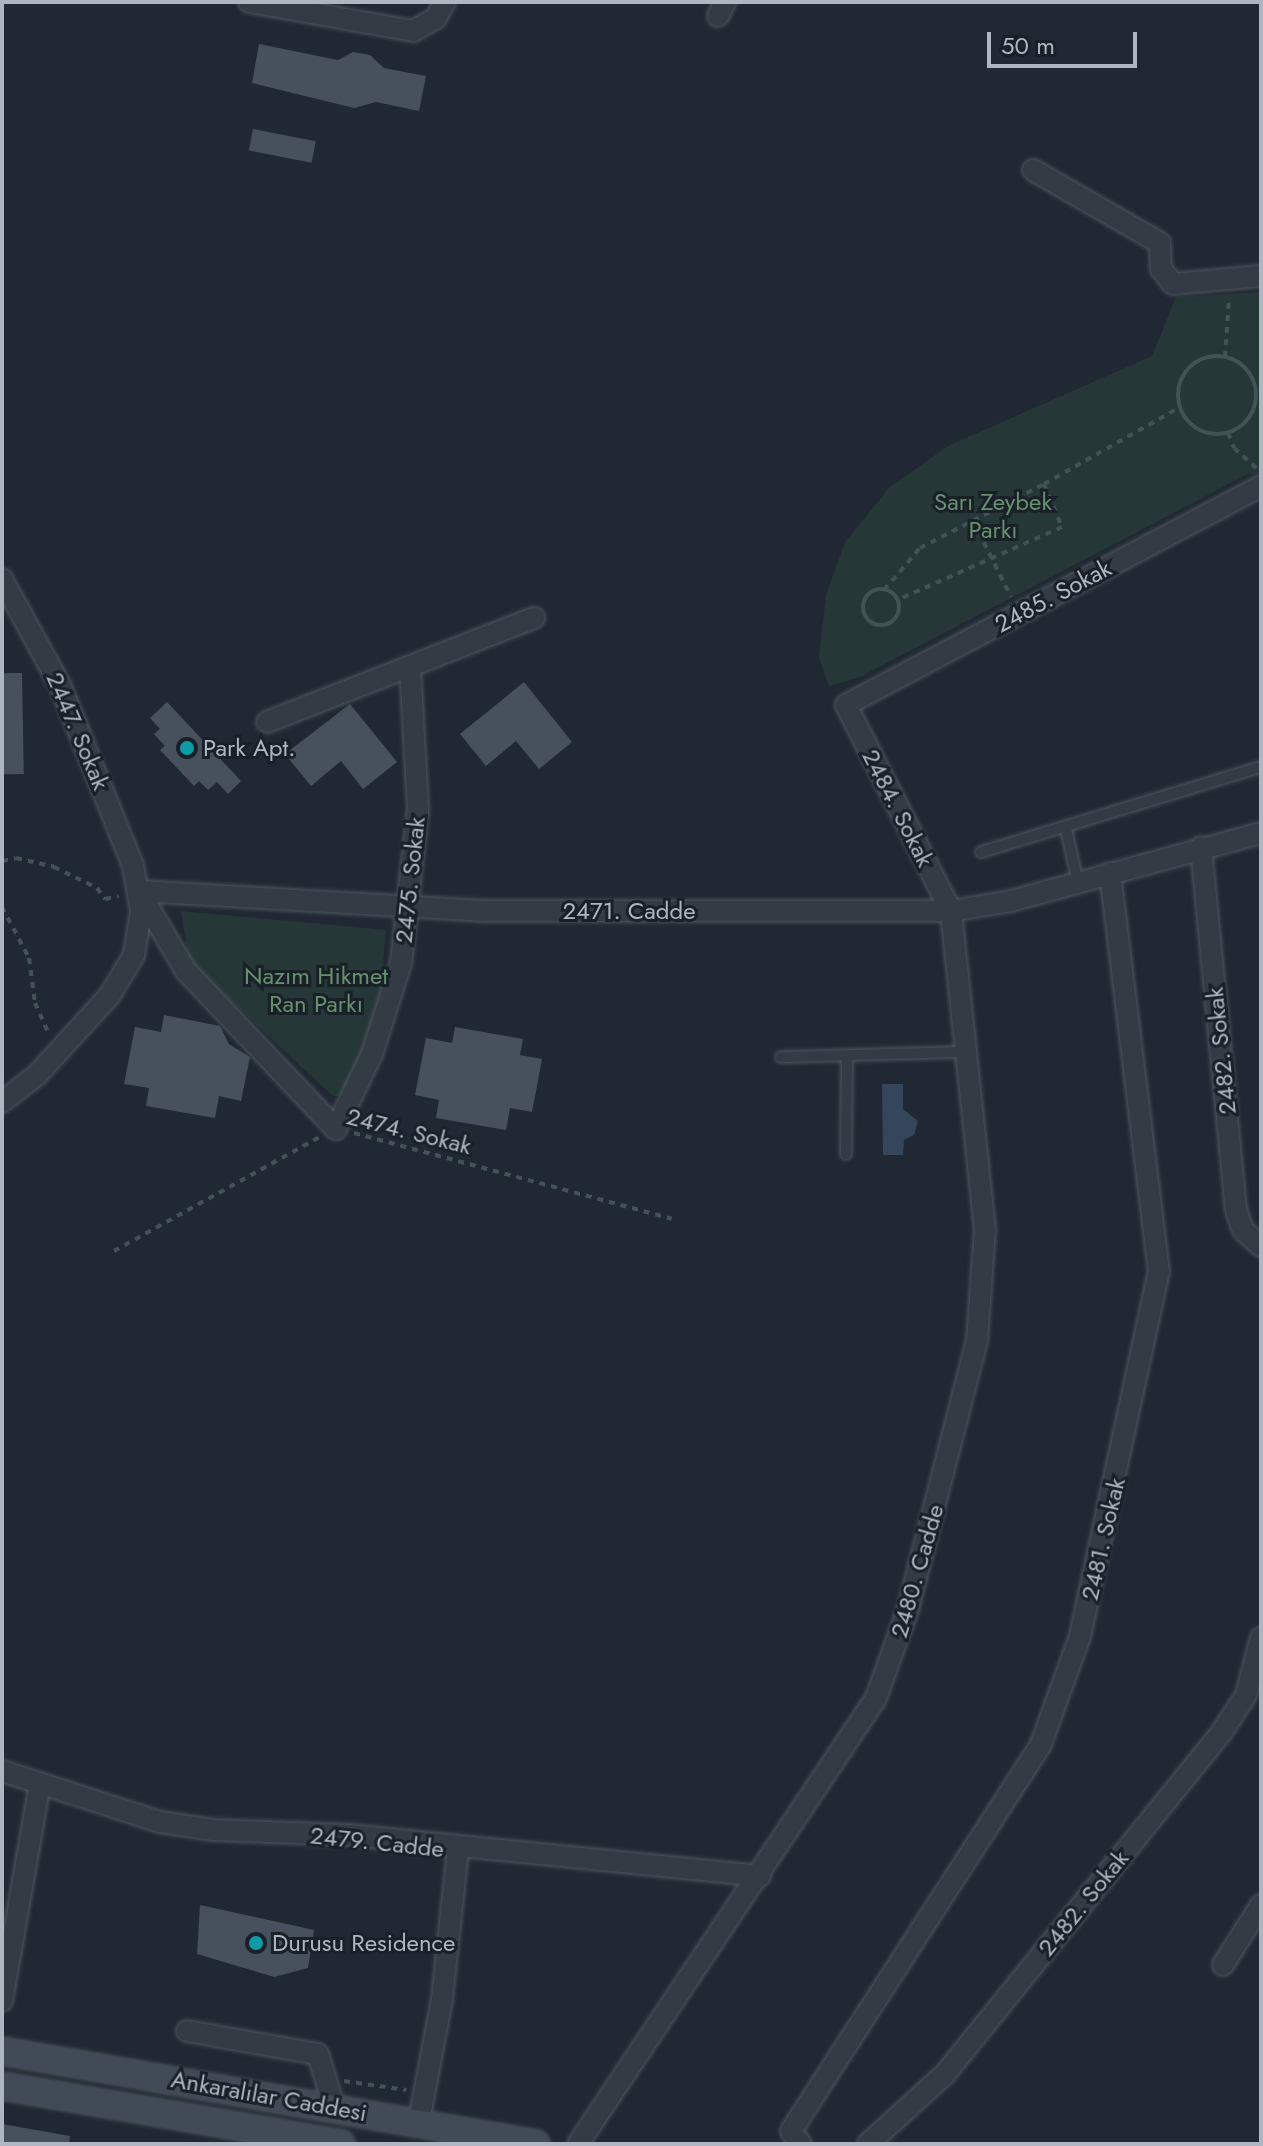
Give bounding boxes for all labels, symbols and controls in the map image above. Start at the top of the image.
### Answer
scale bar [991,16,1141,66]
text: 50 m [1001,28,1055,63]
park label: Sarı Zeybek Parkı [934,488,1052,544]
street label: 2485. Sokak [990,553,1116,639]
street label: 2447. Sokak [40,668,116,794]
place label: Park Apt. [203,734,295,762]
marker: Park Apt. [178,739,196,757]
street label: 2484. Sokak [856,744,940,872]
street label: 2475. Sokak [389,815,431,945]
street label: 2471. Cadde [562,897,696,925]
park label: Nazım Hikmet Ran Parkı [244,962,388,1018]
street label: 2482. Sokak [1200,986,1242,1116]
street label: 2474. Sokak [344,1102,474,1160]
street label: 2481. Sokak [1075,1475,1131,1603]
street label: 2480. Cadde [884,1501,950,1641]
street label: 2479. Cadde [309,1821,445,1863]
street label: 2482. Sokak [1032,1844,1134,1962]
place label: Durusu Residence [272,1929,455,1957]
marker: Durusu Residence [247,1934,265,1952]
street label: Ankaralılar Caddesi [169,2065,369,2127]

